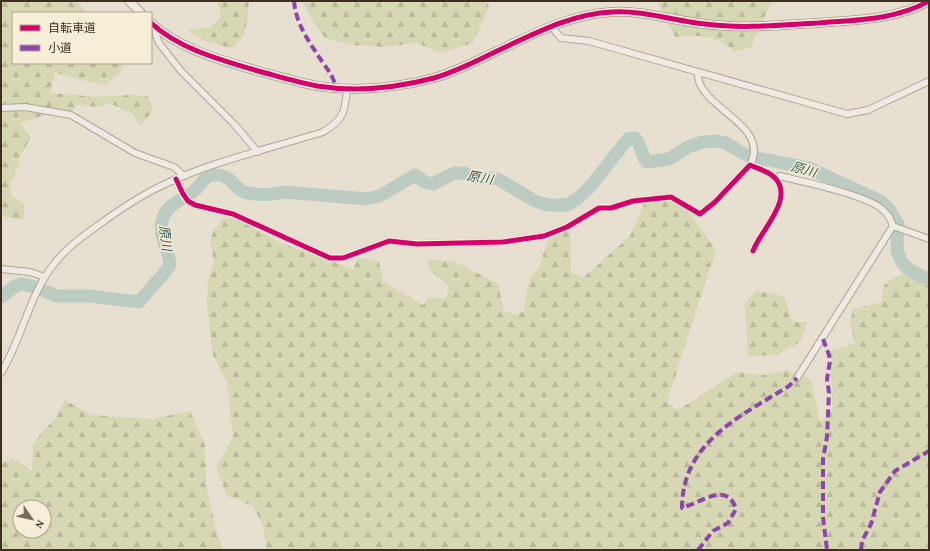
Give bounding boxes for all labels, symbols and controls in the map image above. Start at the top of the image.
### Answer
legend [12,12,152,64]
text: 自転車道 [48,21,96,35]
text: 小道 [48,41,72,55]
water label: 原川 [789,159,820,181]
water label: 原川 [466,168,496,187]
water label: 原川 [156,224,175,254]
north arrow [12,499,52,539]
text: N [33,518,47,531]

